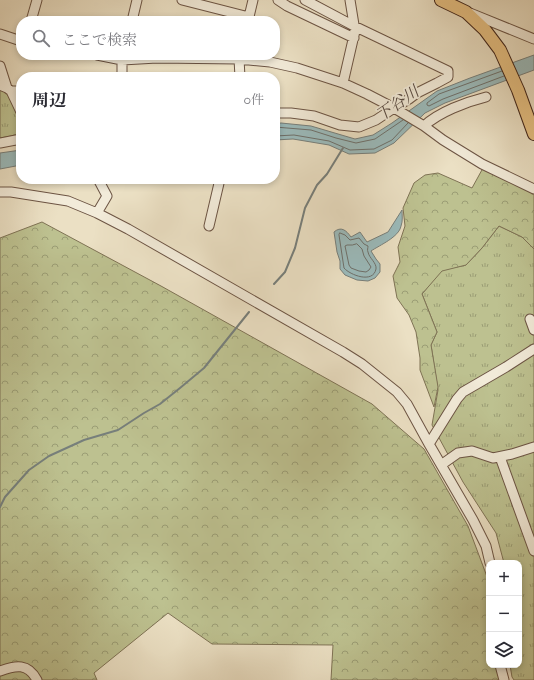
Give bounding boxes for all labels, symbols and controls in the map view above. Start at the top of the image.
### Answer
search box [16,16,280,60]
icon: search [30,27,52,49]
text: ここで検索 [62,31,137,49]
water label: 下谷川 [372,81,424,125]
text: 周辺 [32,90,66,111]
text: 0件 [243,92,264,108]
map controls [486,560,522,668]
button: + [486,560,522,596]
button: − [486,596,522,632]
button: layers [486,632,522,668]

